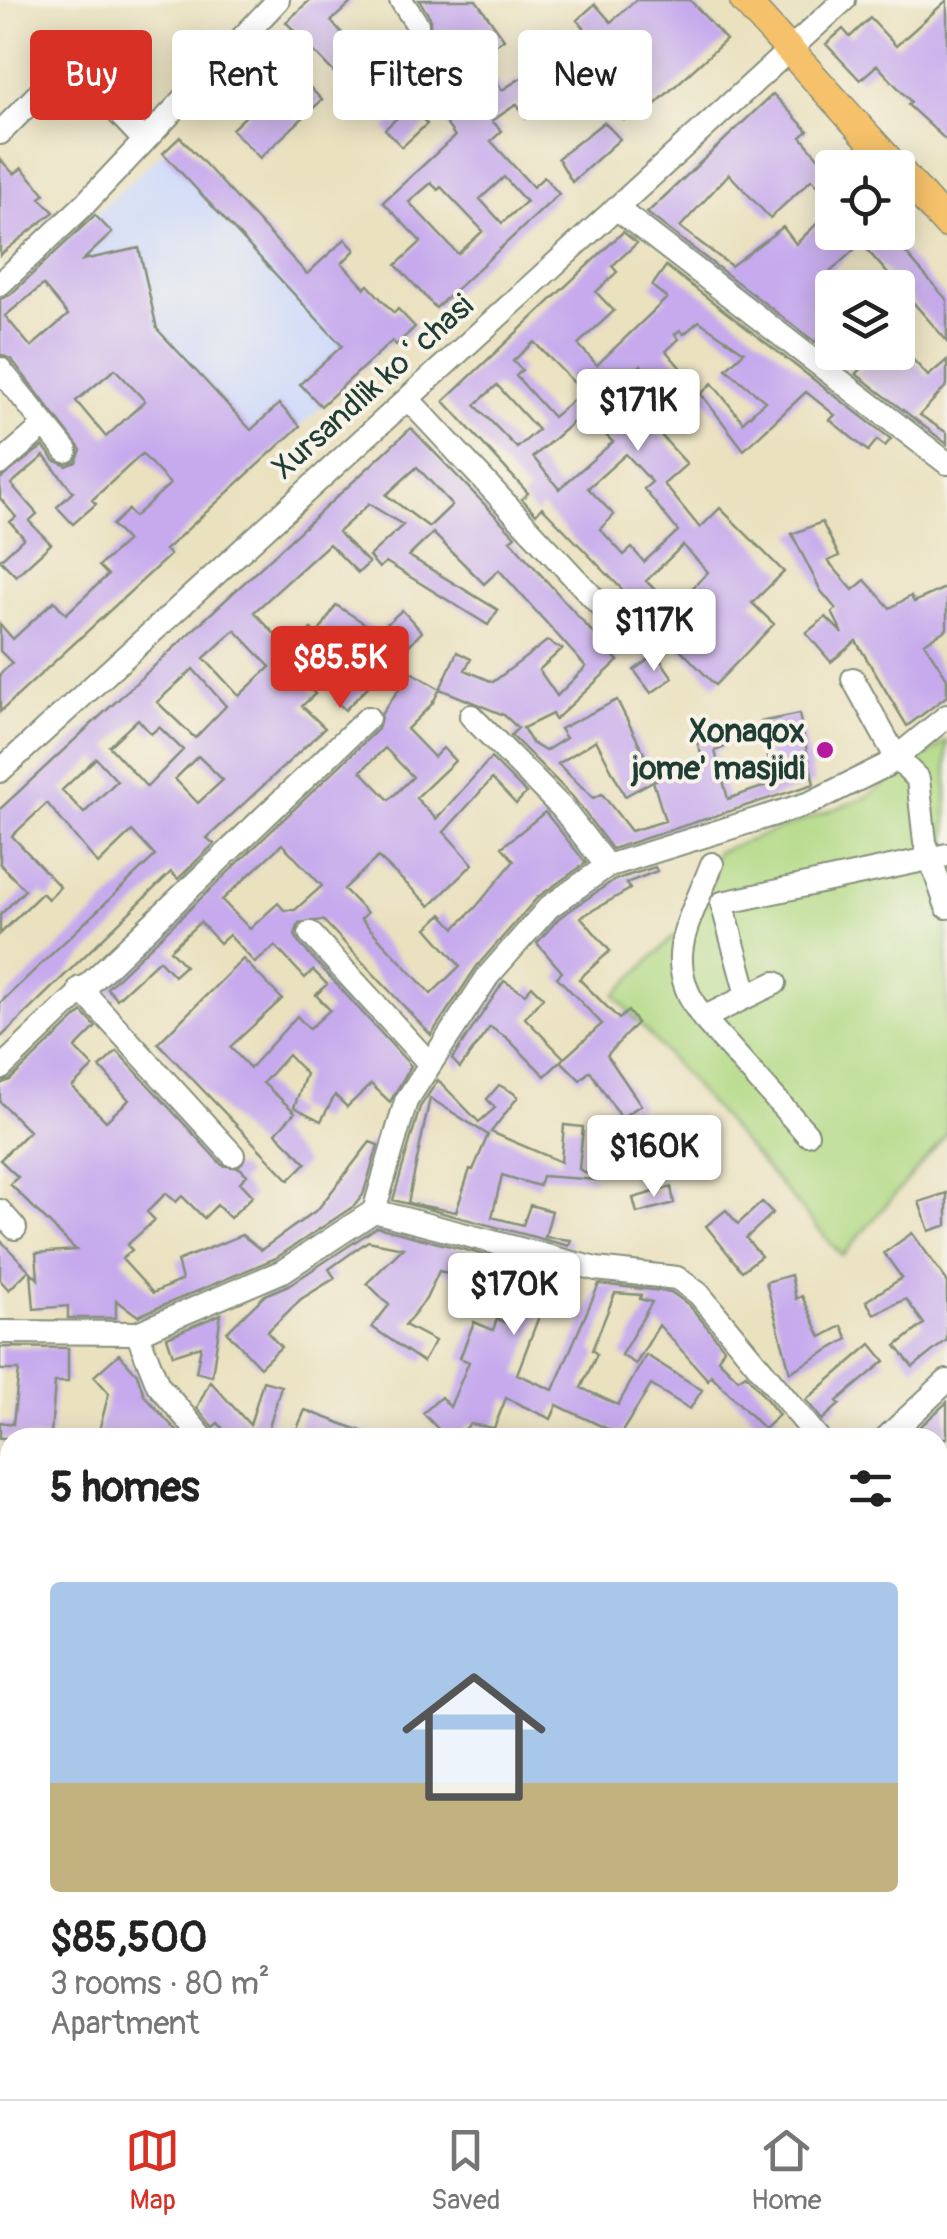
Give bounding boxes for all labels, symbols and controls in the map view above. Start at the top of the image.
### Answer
chip: Buy [30,30,152,120]
chip: Rent [172,30,313,120]
chip: Filters [333,30,498,120]
chip: New [518,30,652,120]
map controls [815,150,915,370]
button: locate [815,150,915,250]
button: layers [815,270,915,370]
street label: Xursandlik koʻchasi [264,286,482,488]
pin: $171K [568,369,708,454]
text: $171K [599,381,677,421]
pin: $117K [584,589,724,674]
text: $117K [615,601,693,641]
pin: $85.5K [259,626,421,711]
text: $85.5K [293,638,387,678]
place label: Xonaqox jome' masjidi [630,712,805,789]
marker: Xonaqox jome' masjidi [814,739,836,761]
pin: $160K [584,1115,724,1200]
text: $160K [609,1127,699,1167]
pin: $170K [444,1253,584,1338]
text: $170K [470,1265,558,1305]
icon: filters [843,1461,898,1516]
text: 5 homes [50,1462,200,1514]
icon: home [384,1647,564,1827]
text: $85,500 [50,1912,208,1964]
text: 3 rooms · 80 m² [50,1964,270,2004]
text: Apartment [50,2004,199,2044]
tab: Map [125,2123,180,2218]
tab: Saved [431,2123,500,2218]
tab: Home [751,2123,822,2218]

